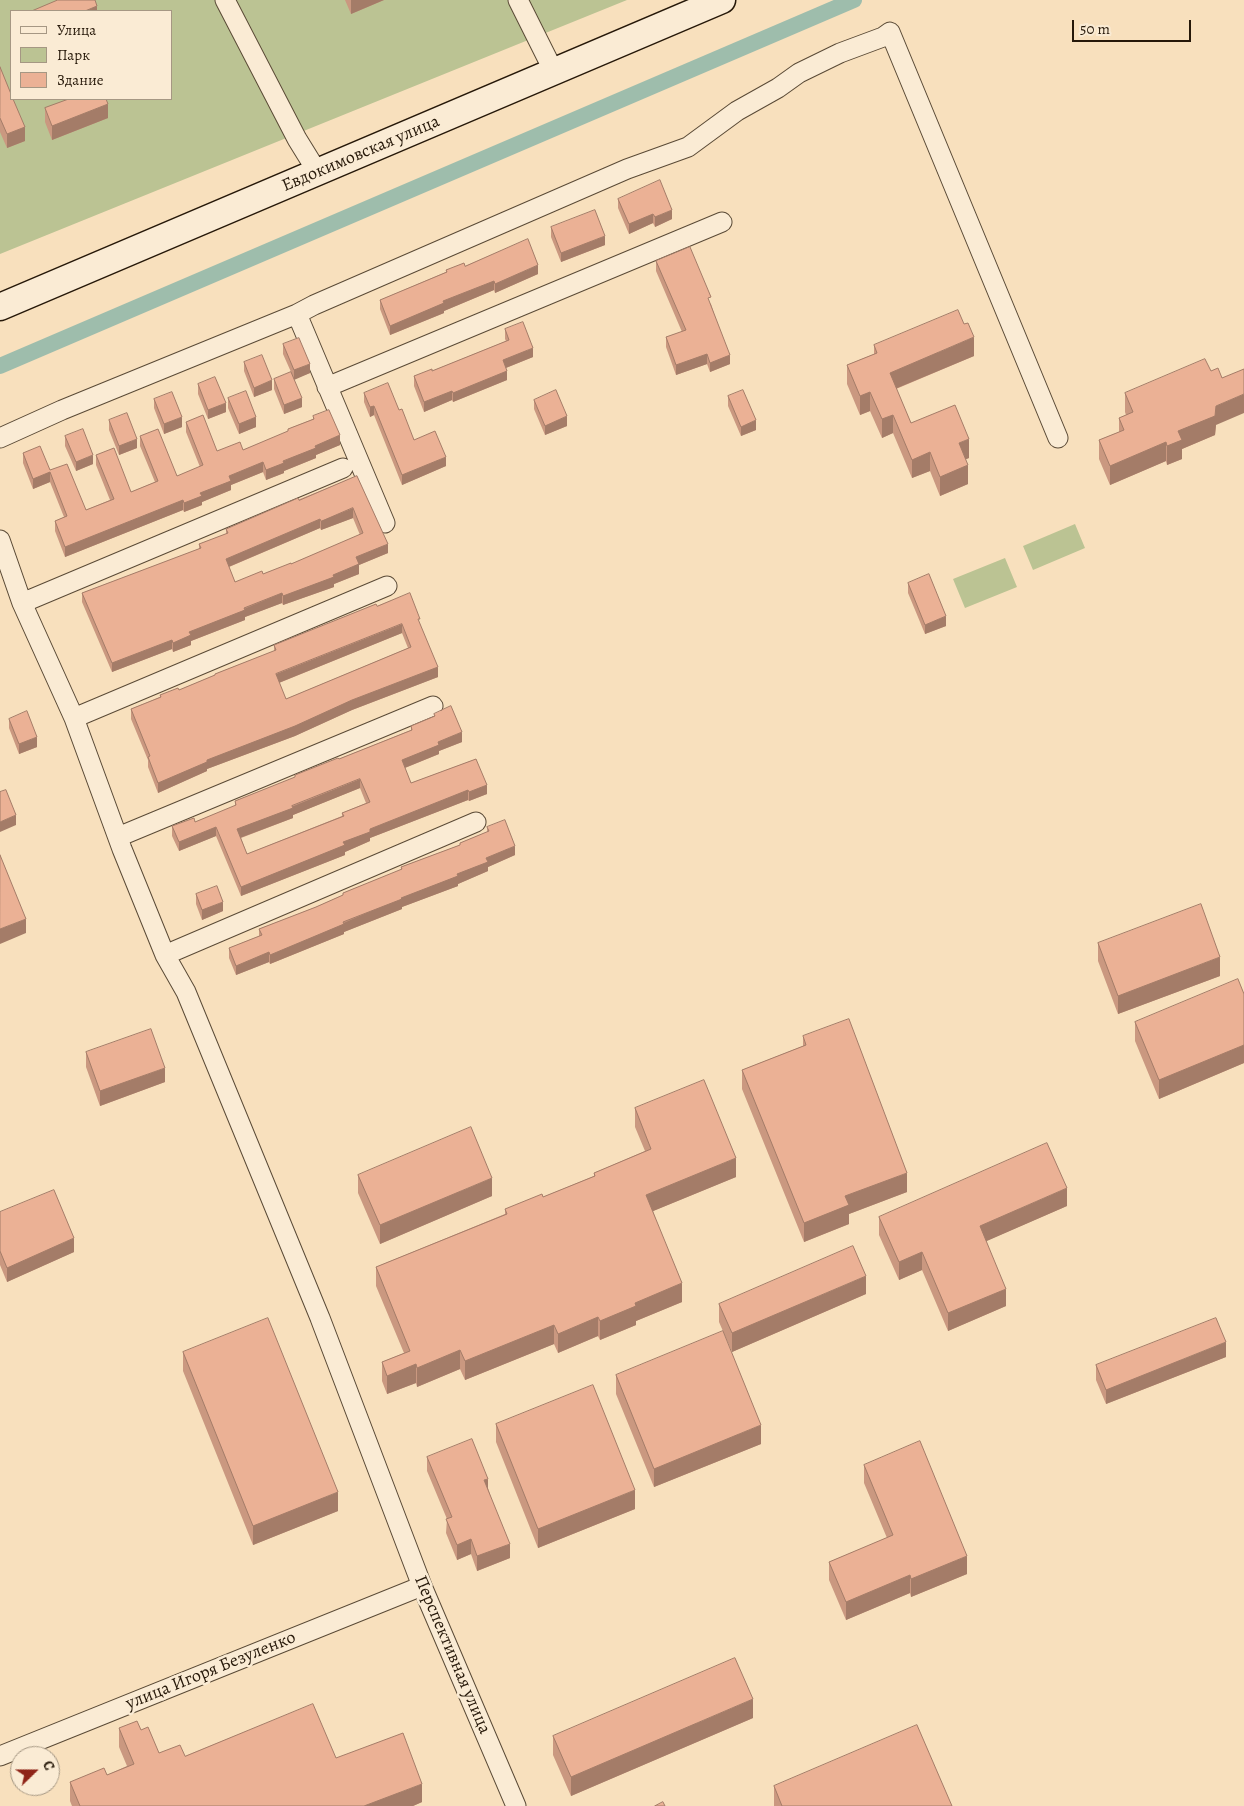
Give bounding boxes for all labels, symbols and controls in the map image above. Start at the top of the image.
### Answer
legend [10,10,172,100]
scale bar [1074,10,1193,42]
text: 50 m [1080,19,1110,39]
text: Улица [57,20,96,40]
text: Парк [57,45,90,65]
text: Здание [57,70,104,90]
street label: Евдокимовская улица [279,111,443,197]
street label: Перспективная улица [409,1573,495,1737]
street label: улица Игоря Безуленко [123,1627,299,1715]
north arrow [10,1746,60,1796]
text: С [38,1758,59,1773]

